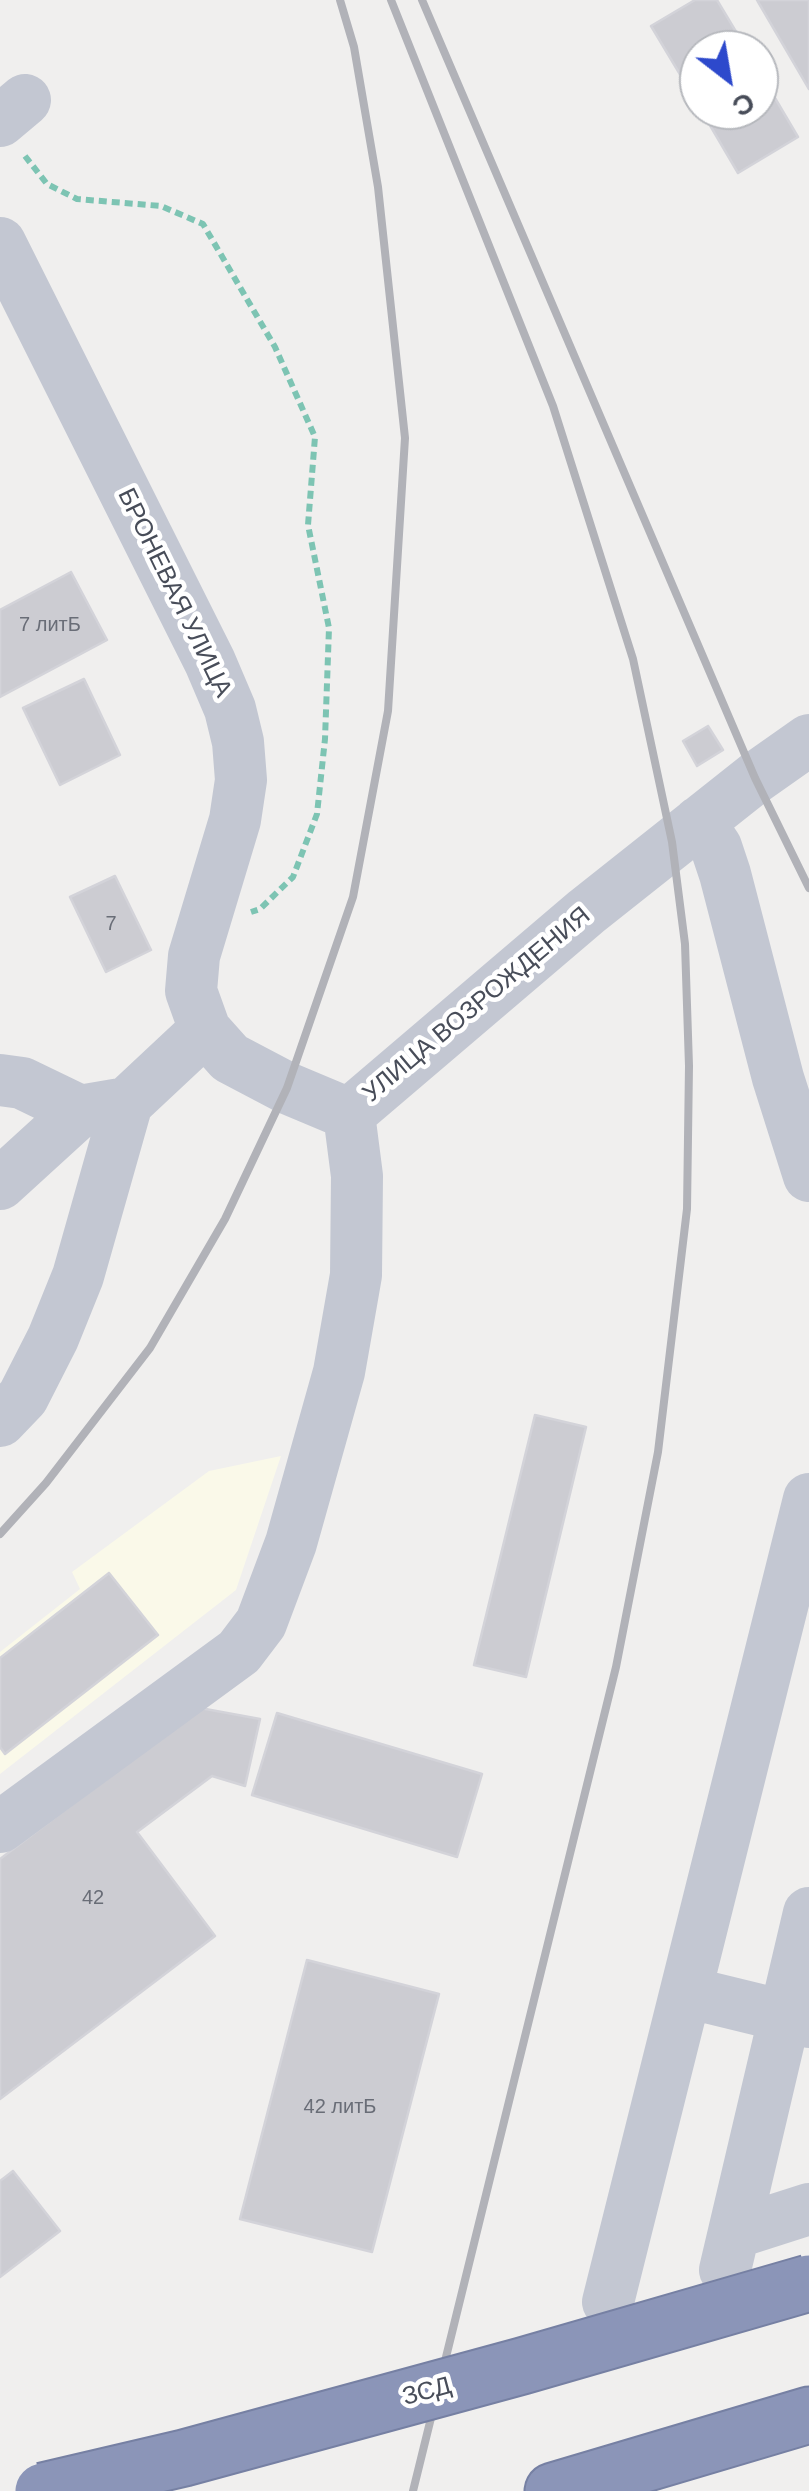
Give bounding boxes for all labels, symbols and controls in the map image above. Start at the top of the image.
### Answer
north arrow [679,30,779,130]
text: С [727,86,760,123]
street label: БРОНЕВАЯ УЛИЦА [110,484,238,702]
house number: 7 литБ [19,613,81,637]
street label: УЛИЦА ВОЗРОЖДЕНИЯ [357,901,597,1109]
house number: 7 [105,912,117,936]
house number: 42 [82,1886,104,1910]
house number: 42 литБ [304,2095,376,2119]
street label: ЗСД [399,2371,455,2413]

